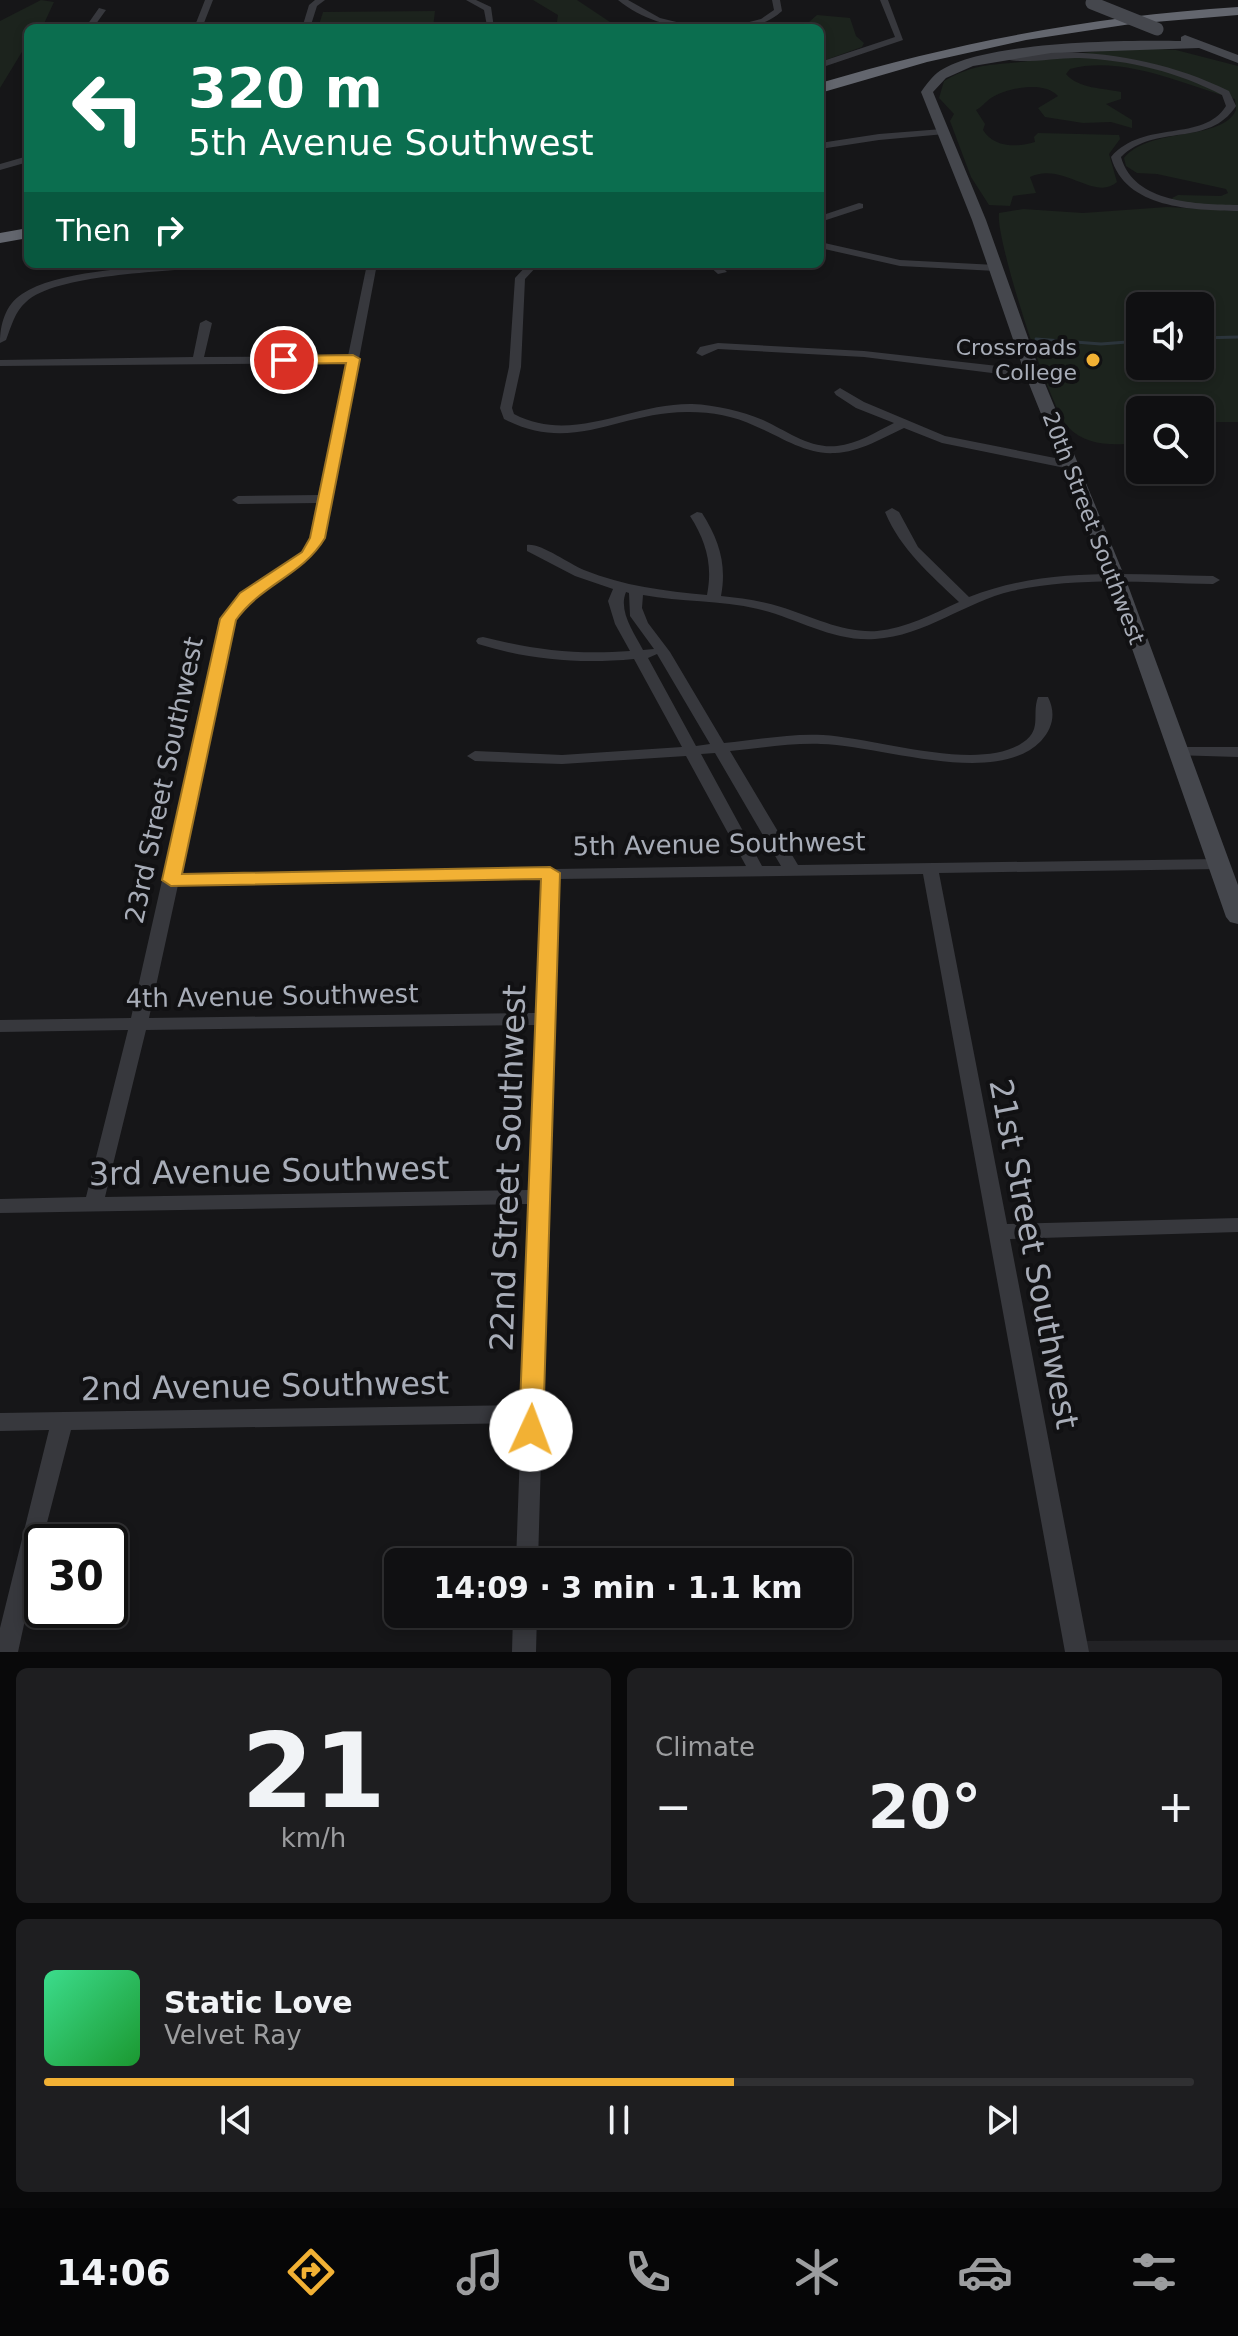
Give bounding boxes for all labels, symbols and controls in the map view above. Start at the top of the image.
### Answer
text: 320 m [188,55,383,120]
icon: left [56,56,160,160]
text: 5th Avenue Southwest [188,122,594,163]
icon: right [147,208,191,252]
text: Then [56,213,131,248]
map controls [1126,292,1214,484]
button: sound [1126,292,1214,380]
pin [250,326,318,394]
place label: Crossroads College [956,335,1077,385]
icon: arrive [262,338,306,382]
marker: Crossroads College [1084,351,1102,369]
button: search [1126,396,1214,484]
street label: 20th Street Southwest [1038,408,1150,648]
street label: 23rd Street Southwest [119,634,209,926]
street label: 5th Avenue Southwest [572,826,866,862]
street label: 4th Avenue Southwest [125,978,419,1014]
street label: 22nd Street Southwest [483,984,533,1352]
street label: 21st Street Southwest [981,1076,1087,1432]
street label: 3rd Avenue Southwest [88,1149,450,1193]
street label: 2nd Avenue Southwest [81,1364,449,1408]
position arrow [489,1388,573,1472]
speed limit sign: 30 [24,1524,128,1628]
text: 14:09 · 3 min · 1.1 km [433,1570,803,1605]
text: 21 [241,1710,386,1832]
text: Climate [655,1732,755,1762]
text: 20° [868,1772,981,1842]
text: − [655,1781,692,1832]
text: + [1157,1781,1194,1832]
text: km/h [281,1823,346,1853]
text: Static Love [164,1985,353,2020]
text: Velvet Ray [164,2020,302,2050]
icon: previous [214,2098,258,2142]
icon: pause [597,2098,641,2142]
icon: next [980,2098,1024,2142]
icon: directions [283,2244,339,2300]
icon: music [452,2244,508,2300]
icon: phone [620,2244,676,2300]
icon: climate [789,2244,845,2300]
icon: car [957,2244,1013,2300]
icon: filters [1126,2244,1182,2300]
text: 14:06 [56,2252,171,2293]

